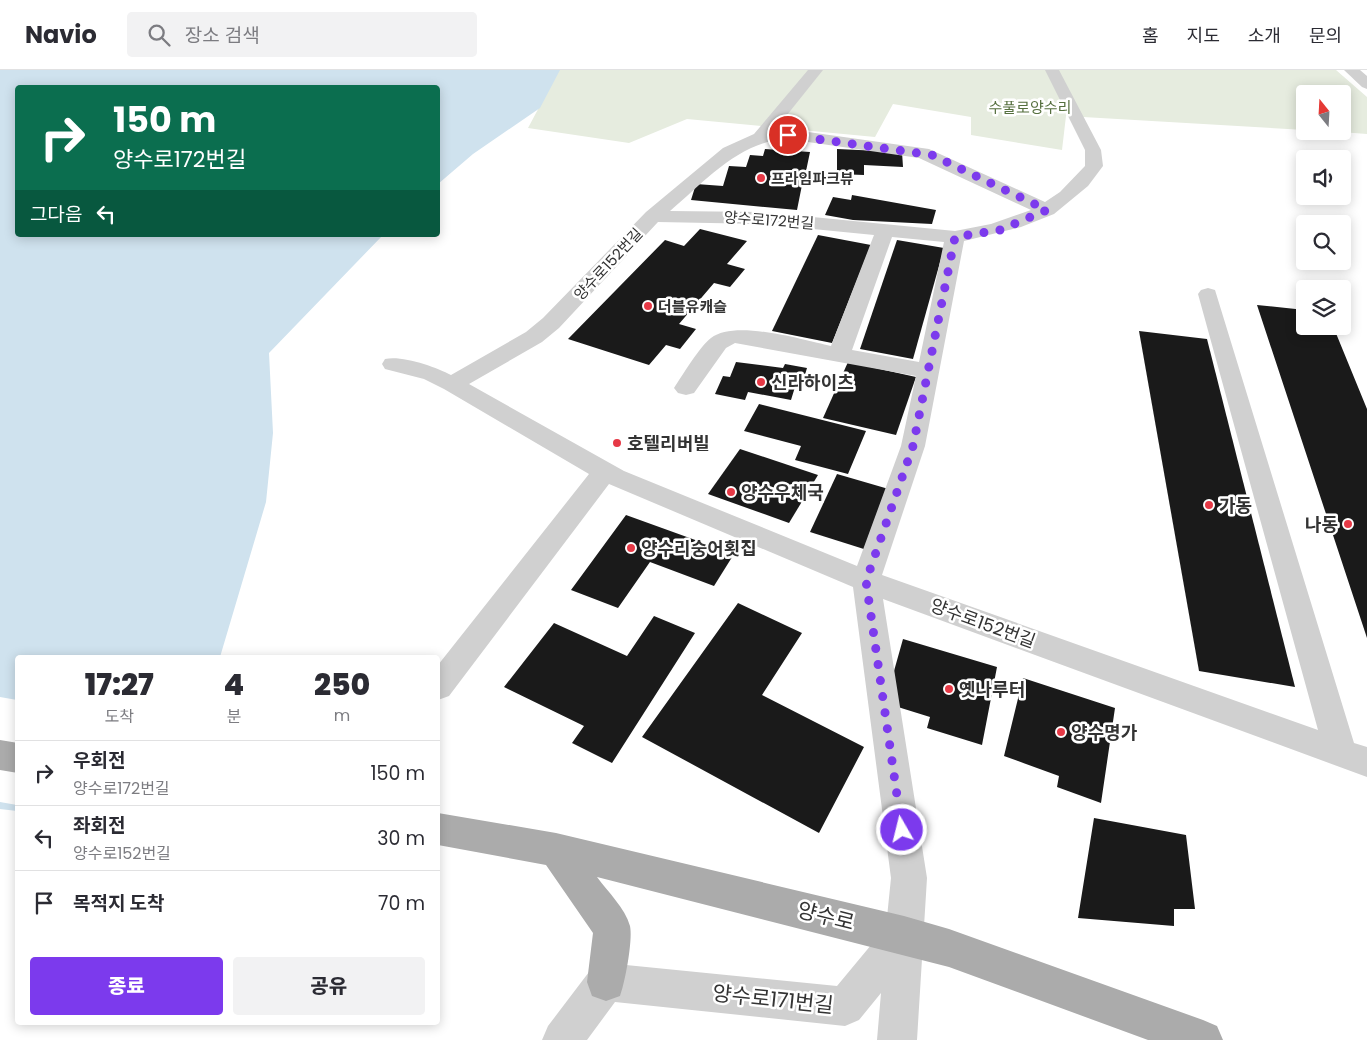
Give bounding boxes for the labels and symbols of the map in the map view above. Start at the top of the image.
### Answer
north arrow [1296,85,1351,140]
park label: 수풀로양수리 [989,97,1071,118]
pin [767,114,809,156]
place label: 프라임파크뷰 [771,168,854,189]
marker: 프라임파크뷰 [755,172,767,184]
street label: 양수로172번길 [723,206,815,234]
street label: 양수로152번길 [569,223,647,305]
place label: 더블유캐슬 [658,296,727,317]
marker: 더블유캐슬 [642,300,654,312]
place label: 신라하이츠 [771,370,854,395]
marker: 신라하이츠 [755,376,767,388]
place label: 호텔리버빌 [627,431,710,456]
marker: 호텔리버빌 [611,437,623,449]
place label: 양수우체국 [741,480,824,505]
marker: 양수우체국 [725,486,737,498]
place label: 가동 [1219,493,1252,518]
marker: 가동 [1203,499,1215,511]
place label: 나동 [1305,512,1338,537]
marker: 나동 [1342,518,1354,530]
place label: 양수리숭어횟집 [641,536,757,561]
marker: 양수리숭어횟집 [625,542,637,554]
street label: 양수로152번길 [927,592,1039,654]
place label: 옛나루터 [959,677,1025,702]
marker: 옛나루터 [943,683,955,695]
place label: 양수명가 [1071,720,1138,745]
marker: 양수명가 [1055,726,1067,738]
position arrow [875,803,927,855]
street label: 양수로 [794,895,858,937]
street label: 양수로171번길 [711,978,835,1020]

